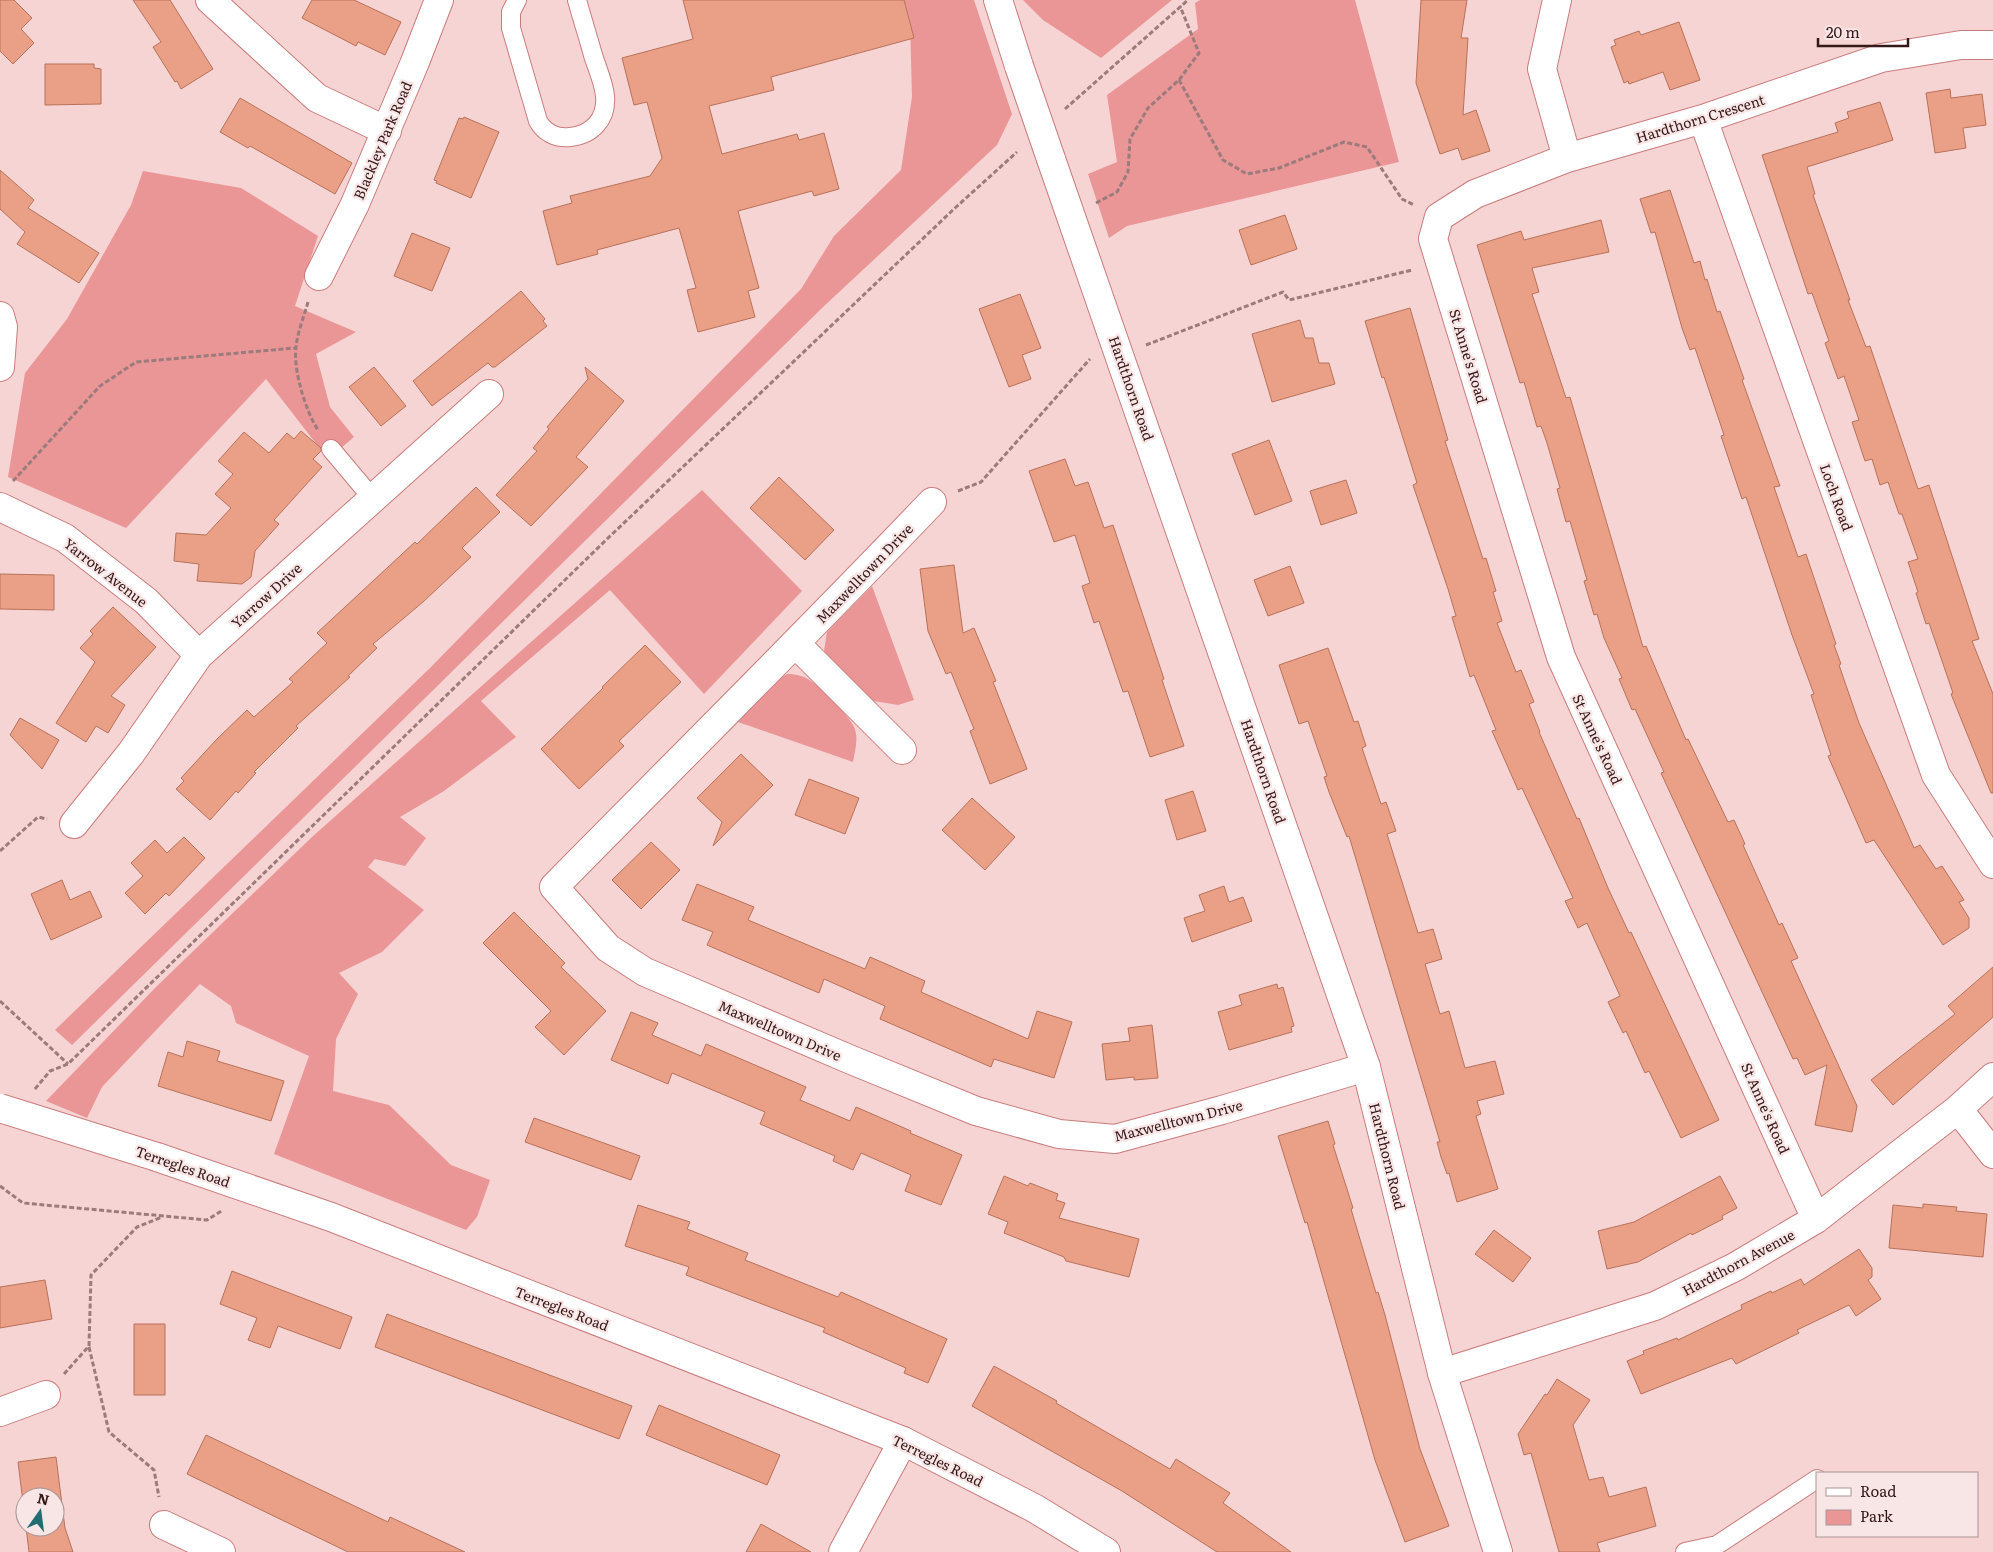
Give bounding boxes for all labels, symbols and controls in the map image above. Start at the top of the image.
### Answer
scale bar [1818,15,1908,47]
text: 20 m [1826,20,1860,43]
street label: Blackley Park Road [348,77,416,202]
street label: Hardthorn Crescent [1633,89,1767,147]
street label: St Anne's Road [1445,306,1493,406]
street label: Hardthorn Road [1105,333,1159,443]
street label: Loch Road [1816,461,1859,534]
street label: Maxwelltown Drive [811,519,917,627]
street label: Yarrow Avenue [60,533,152,611]
street label: Yarrow Drive [226,558,306,632]
street label: St Anne's Road [1568,690,1628,788]
street label: Hardthorn Road [1237,716,1291,826]
street label: Maxwelltown Drive [715,995,845,1065]
street label: St Anne's Road [1737,1059,1795,1157]
street label: Maxwelltown Drive [1112,1094,1244,1146]
street label: Hardthorn Road [1365,1100,1411,1212]
street label: Terregles Road [133,1140,234,1192]
street label: Hardthorn Avenue [1678,1224,1798,1300]
street label: Terregles Road [512,1281,612,1335]
street label: Terregles Road [889,1429,987,1491]
legend [1816,1472,1978,1537]
text: Road [1860,1479,1896,1502]
north arrow [15,1487,65,1537]
text: N [35,1487,52,1510]
text: Park [1860,1504,1894,1527]

